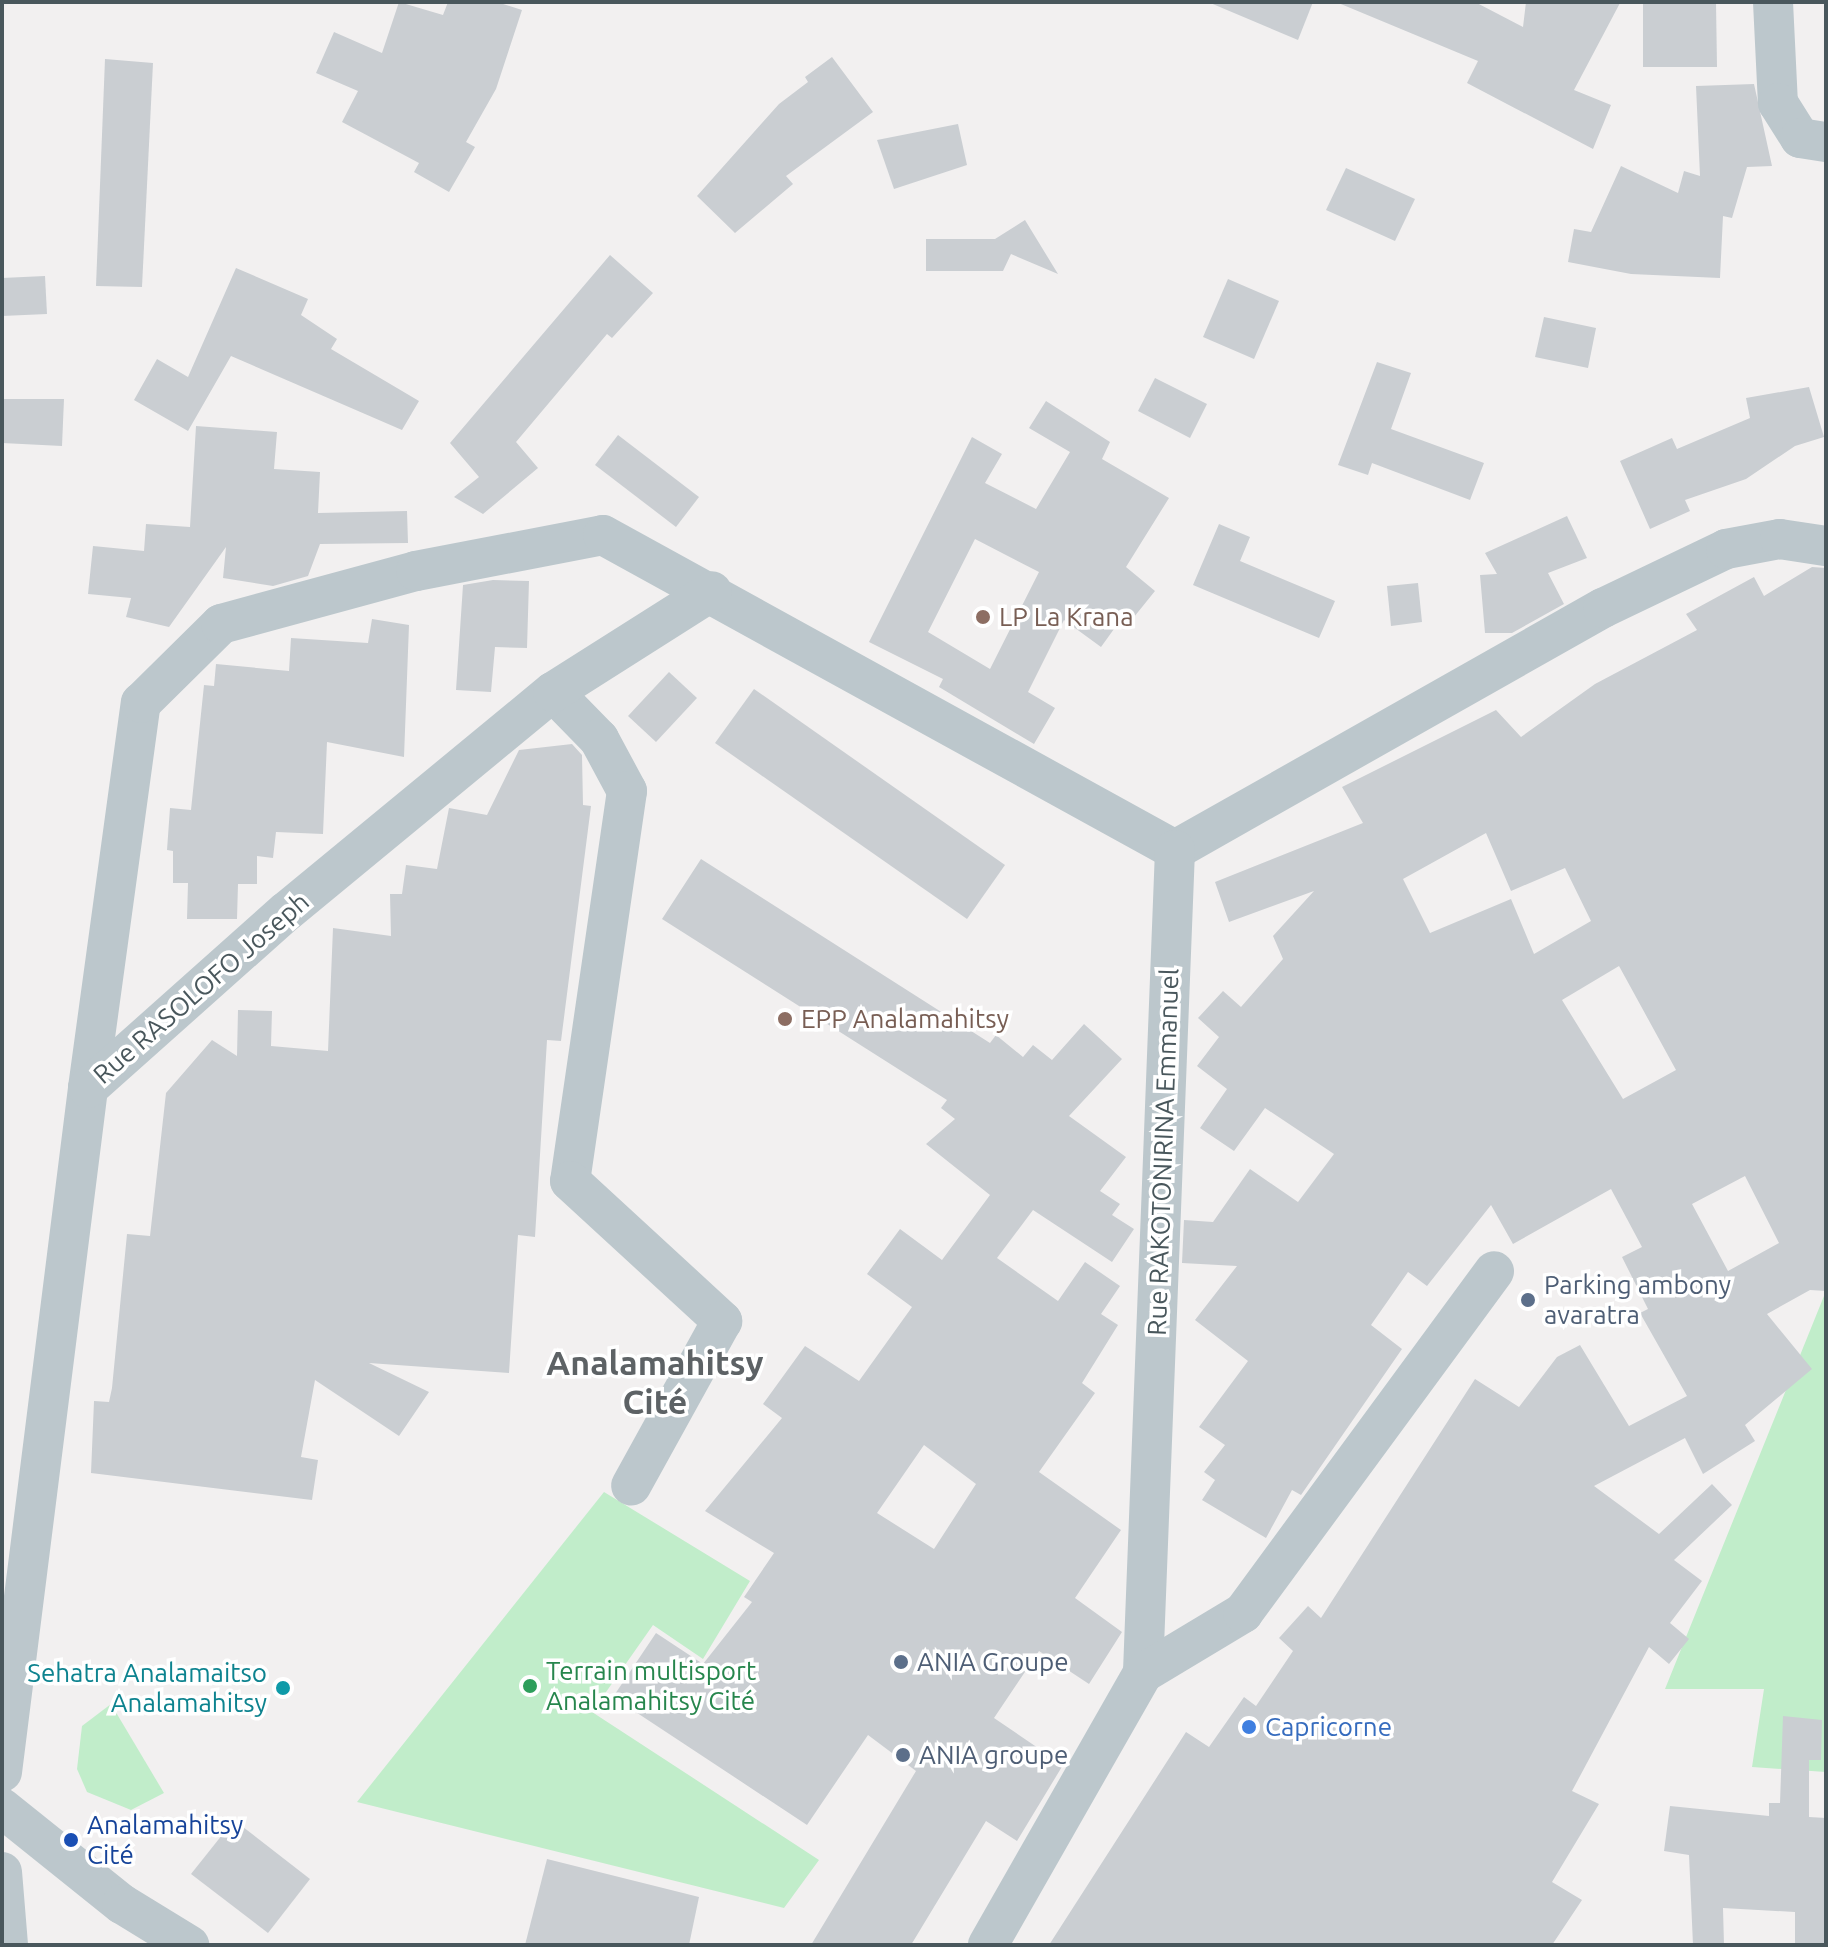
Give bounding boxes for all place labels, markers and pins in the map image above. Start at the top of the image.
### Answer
place label: LP La Krana [999,601,1134,633]
marker: LP La Krana [974,608,992,626]
place label: EPP Analamahitsy [801,1003,1009,1035]
marker: EPP Analamahitsy [776,1010,794,1028]
place label: Parking ambony avaratra [1544,1269,1731,1330]
marker: Parking ambony avaratra [1519,1291,1537,1309]
place label: ANIA Groupe [917,1646,1069,1678]
marker: ANIA Groupe [892,1653,910,1671]
place label: Terrain multisport Analamahitsy Cité [546,1655,756,1716]
place label: Sehatra Analamaitso Analamahitsy [27,1657,267,1718]
marker: Terrain multisport Analamahitsy Cité [521,1677,539,1695]
marker: Sehatra Analamaitso Analamahitsy [274,1679,292,1697]
place label: Capricorne [1265,1711,1392,1743]
marker: Capricorne [1240,1718,1258,1736]
place label: ANIA groupe [919,1739,1068,1771]
marker: ANIA groupe [894,1746,912,1764]
place label: Analamahitsy Cité [87,1809,243,1870]
marker: Analamahitsy Cité [62,1831,80,1849]

